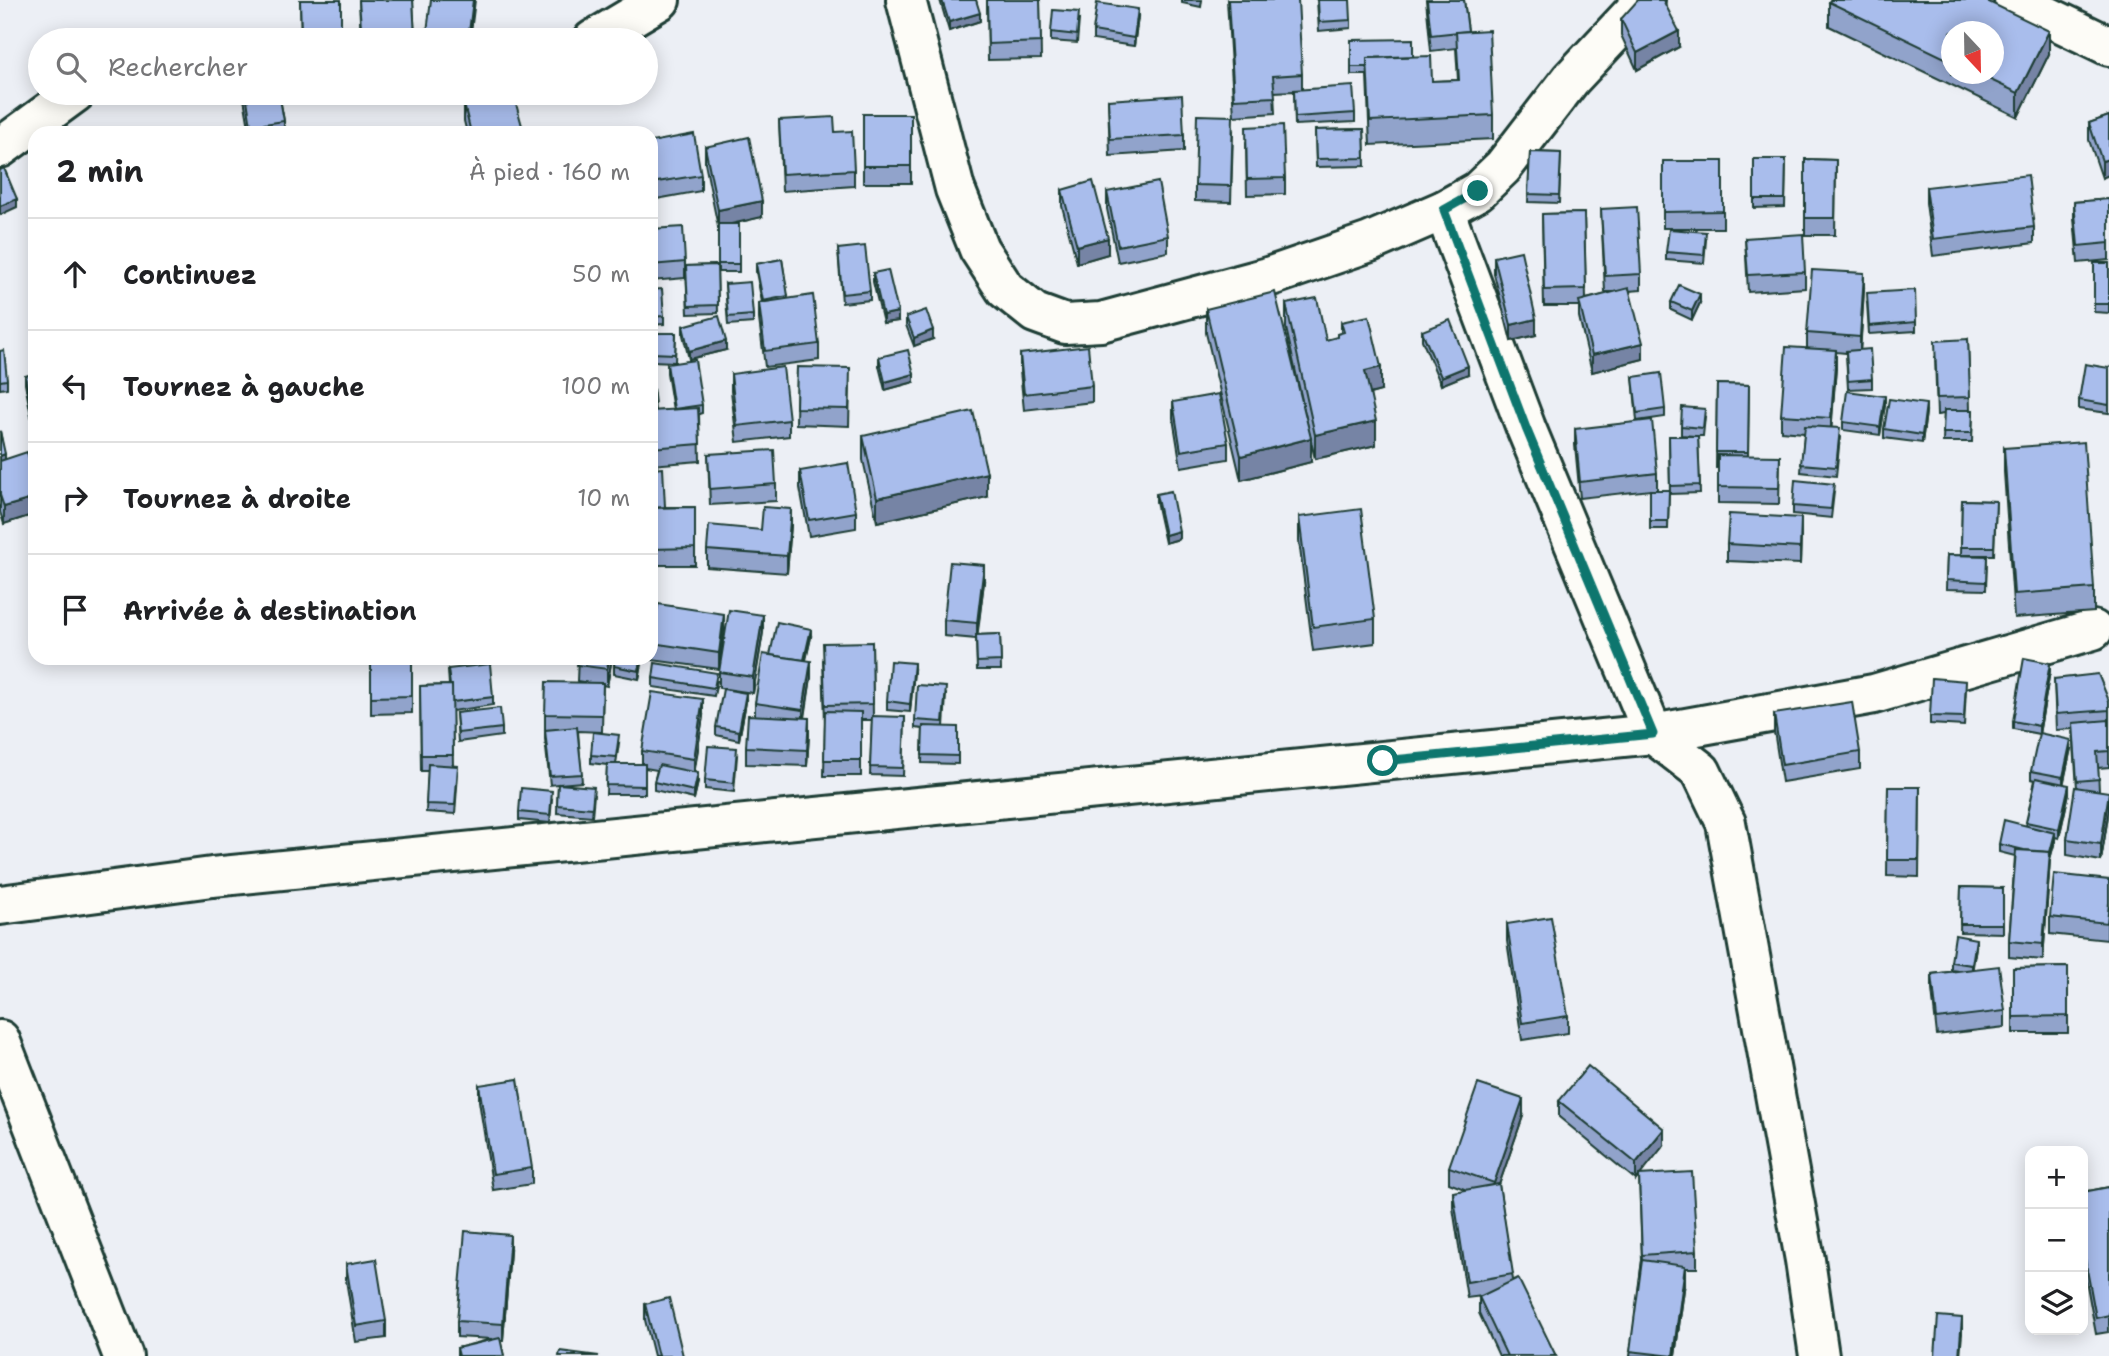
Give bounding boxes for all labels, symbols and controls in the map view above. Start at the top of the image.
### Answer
north arrow [1941,21,2004,84]
search box [28,28,658,105]
icon: search [52,48,90,86]
text: Rechercher [108,49,248,84]
text: 2 min [56,151,143,192]
text: À pied · 160 m [469,157,630,187]
route end [1462,175,1493,206]
icon: ahead [56,255,94,293]
text: Continuez [123,257,257,292]
text: 50 m [572,259,630,289]
icon: left [56,367,94,405]
text: Tournez à gauche [123,369,365,404]
text: 100 m [561,371,630,401]
icon: right [56,479,94,517]
text: Tournez à droite [123,481,351,516]
text: 10 m [577,483,630,513]
icon: arrive [56,591,94,629]
text: Arrivée à destination [123,593,417,628]
route start [1367,745,1398,776]
map controls [2025,1146,2088,1335]
button: + [2025,1146,2088,1209]
button: − [2025,1209,2088,1272]
button: layers [2025,1272,2088,1335]

